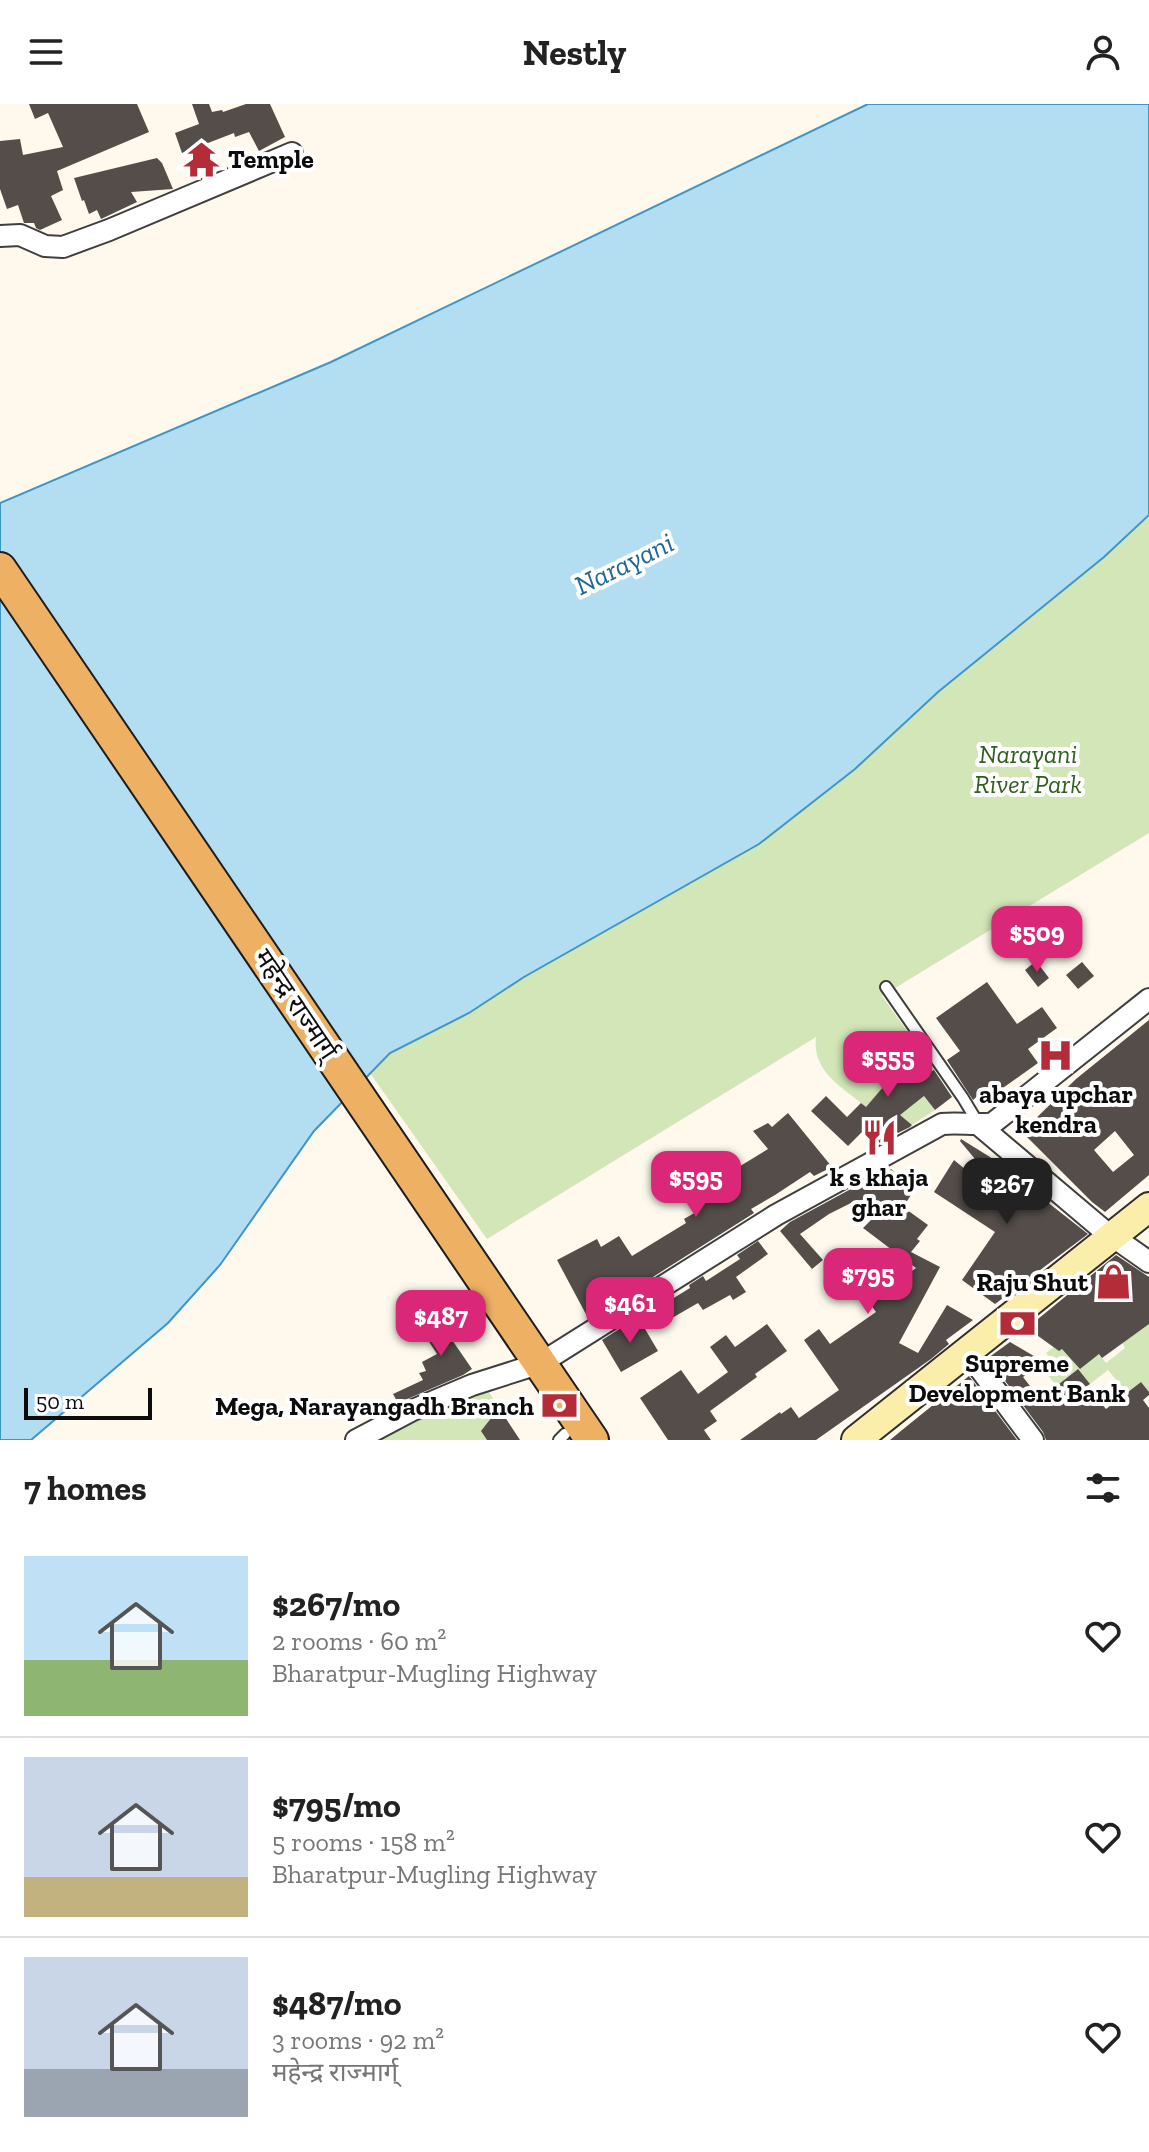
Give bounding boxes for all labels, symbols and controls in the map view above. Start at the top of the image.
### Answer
icon: menu [24,30,68,74]
icon: person [1081,30,1125,74]
text: Nestly [523,31,626,74]
temple icon: Temple [183,140,221,178]
place label: Temple [228,143,314,175]
water label: Narayani [569,526,679,602]
park label: Narayani River Park [974,738,1082,800]
pin: $509 [990,906,1084,974]
text: $509 [1009,916,1065,948]
street label: महेन्द्र राज्मार्ग् [247,943,347,1069]
pin: $555 [841,1031,935,1099]
hospital icon: abaya upchar kendra [1037,1036,1075,1074]
text: $555 [861,1041,915,1073]
place label: abaya upchar kendra [979,1078,1133,1140]
restaurant icon: k s khaja ghar [860,1119,898,1157]
pin: $595 [649,1151,743,1219]
pin: $267 [960,1158,1054,1226]
text: $595 [669,1161,723,1193]
place label: k s khaja ghar [830,1161,928,1223]
text: $267 [980,1168,1034,1200]
pin: $795 [821,1248,915,1316]
text: $795 [841,1258,895,1290]
shop icon: Raju Shut [1095,1263,1133,1301]
place label: Raju Shut [976,1266,1089,1298]
pin: $461 [583,1277,677,1345]
text: $461 [604,1287,656,1319]
pin: $487 [394,1290,488,1358]
text: $487 [414,1300,468,1332]
bank icon: Supreme Development Bank [998,1305,1036,1343]
place label: Supreme Development Bank [908,1347,1126,1409]
scale bar [24,1384,152,1420]
bank icon: Mega, Narayangadh Branch [541,1387,579,1425]
text: 50 m [36,1388,84,1415]
place label: Mega, Narayangadh Branch [215,1390,534,1422]
icon: filters [1081,1466,1125,1510]
text: 7 homes [24,1468,147,1509]
text: $267/mo [272,1584,400,1625]
icon: home [88,1588,184,1684]
icon: heart [1081,1614,1125,1658]
text: 2 rooms · 60 m² [272,1625,446,1657]
text: Bharatpur-Mugling Highway [272,1657,597,1689]
text: $795/mo [272,1785,401,1826]
icon: home [88,1789,184,1885]
icon: heart [1081,1815,1125,1859]
text: 5 rooms · 158 m² [272,1826,455,1858]
text: Bharatpur-Mugling Highway [272,1858,597,1890]
text: $487/mo [272,1983,402,2024]
icon: home [88,1989,184,2085]
icon: heart [1081,2015,1125,2059]
text: 3 rooms · 92 m² [272,2024,444,2056]
text: महेन्द्र राज्मार्ग् [272,2056,398,2088]

